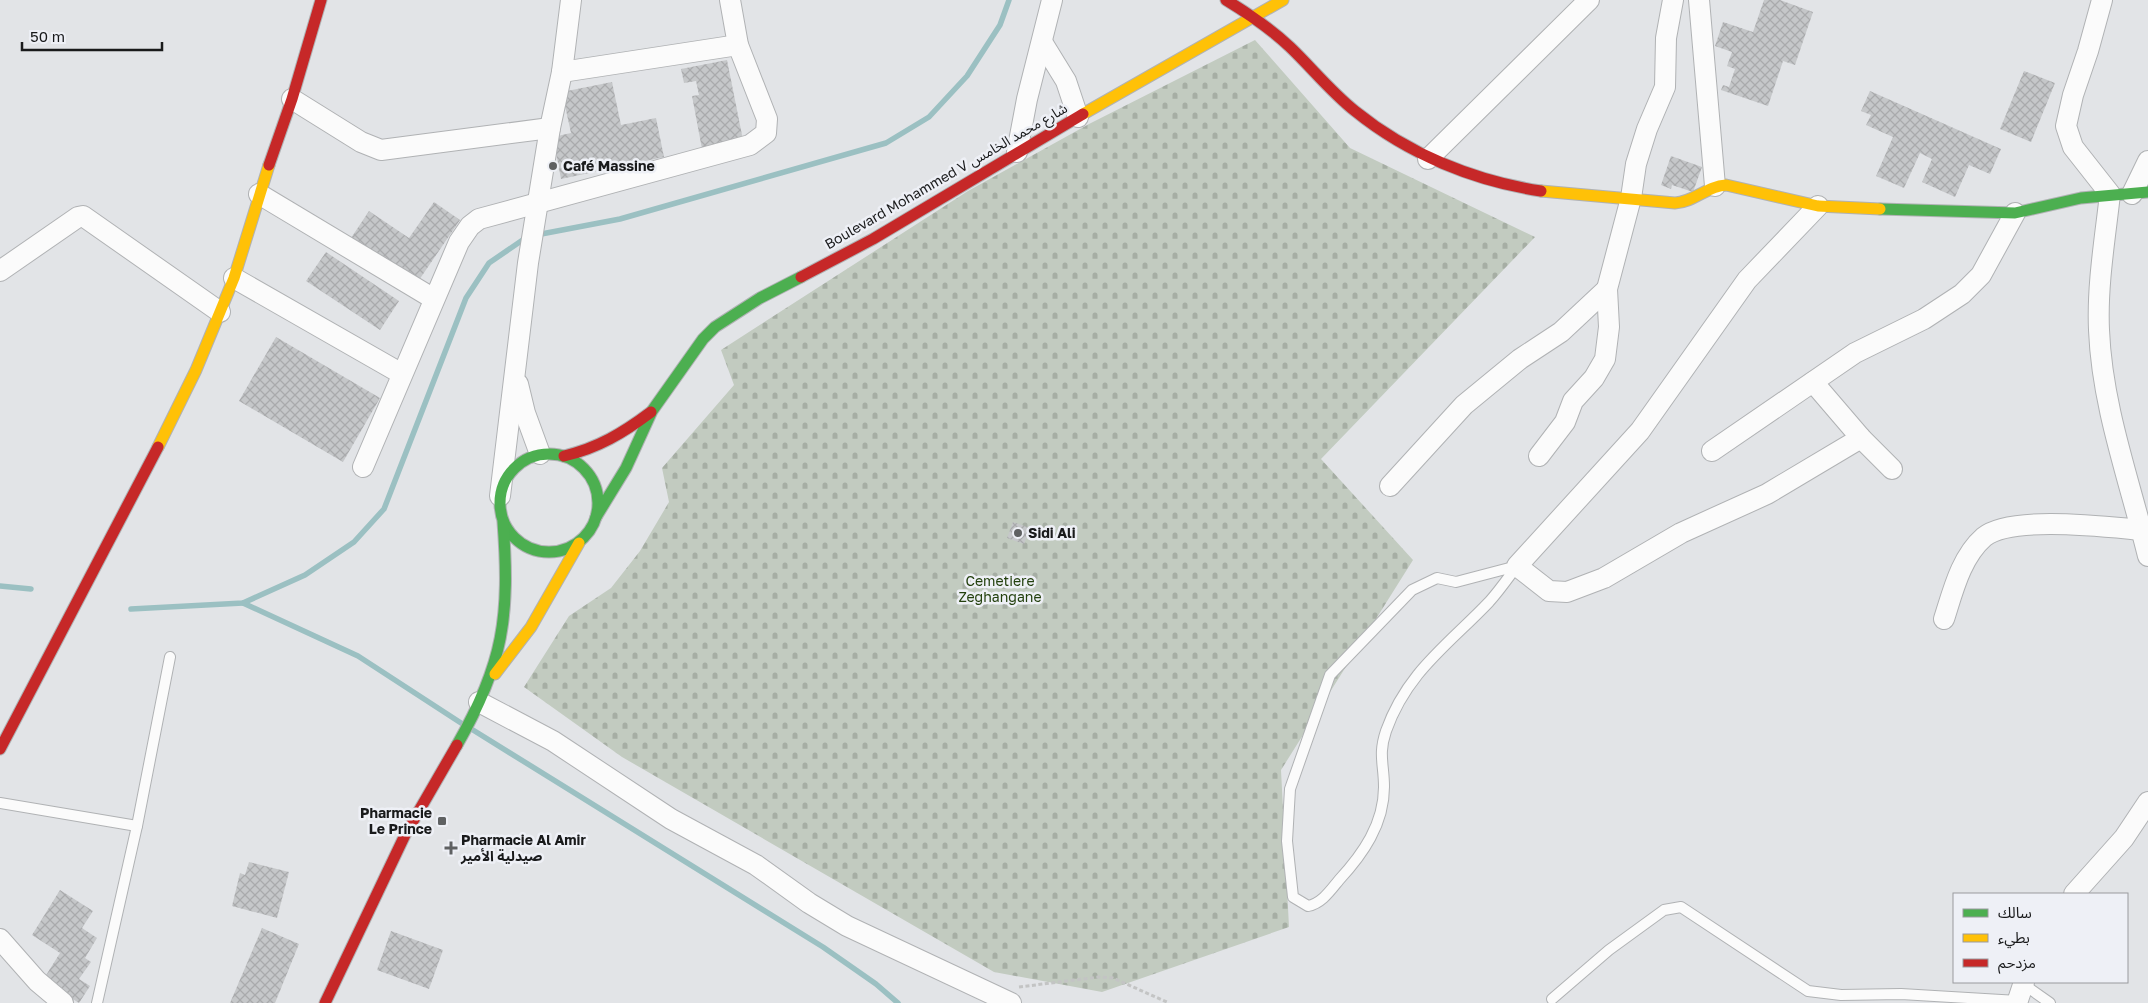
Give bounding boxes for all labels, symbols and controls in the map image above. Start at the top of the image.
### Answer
scale bar [22,20,162,52]
text: 50 m [30,27,65,45]
street label: Boulevard Mohammed V شارع محمد الخامس [821,99,1072,255]
place label: Café Massine [563,157,655,174]
marker: Café Massine [547,160,559,172]
place label: Sidi Ali [1028,524,1076,541]
marker: Sidi Ali [1012,527,1024,539]
park label: Cemetiere Zeghangane [958,572,1042,605]
place label: Pharmacie Le Prince [360,804,432,837]
marker: Pharmacie Le Prince [436,815,448,827]
place label: Pharmacie Al Amir صيدلية الأمير [460,831,586,865]
marker: Pharmacie Al Amir صيدلية الأمير [445,842,457,854]
legend [1953,893,2128,983]
text: سالك [1998,903,2032,921]
text: بطيء [1998,928,2030,949]
text: مزدحم [1998,953,2036,974]

